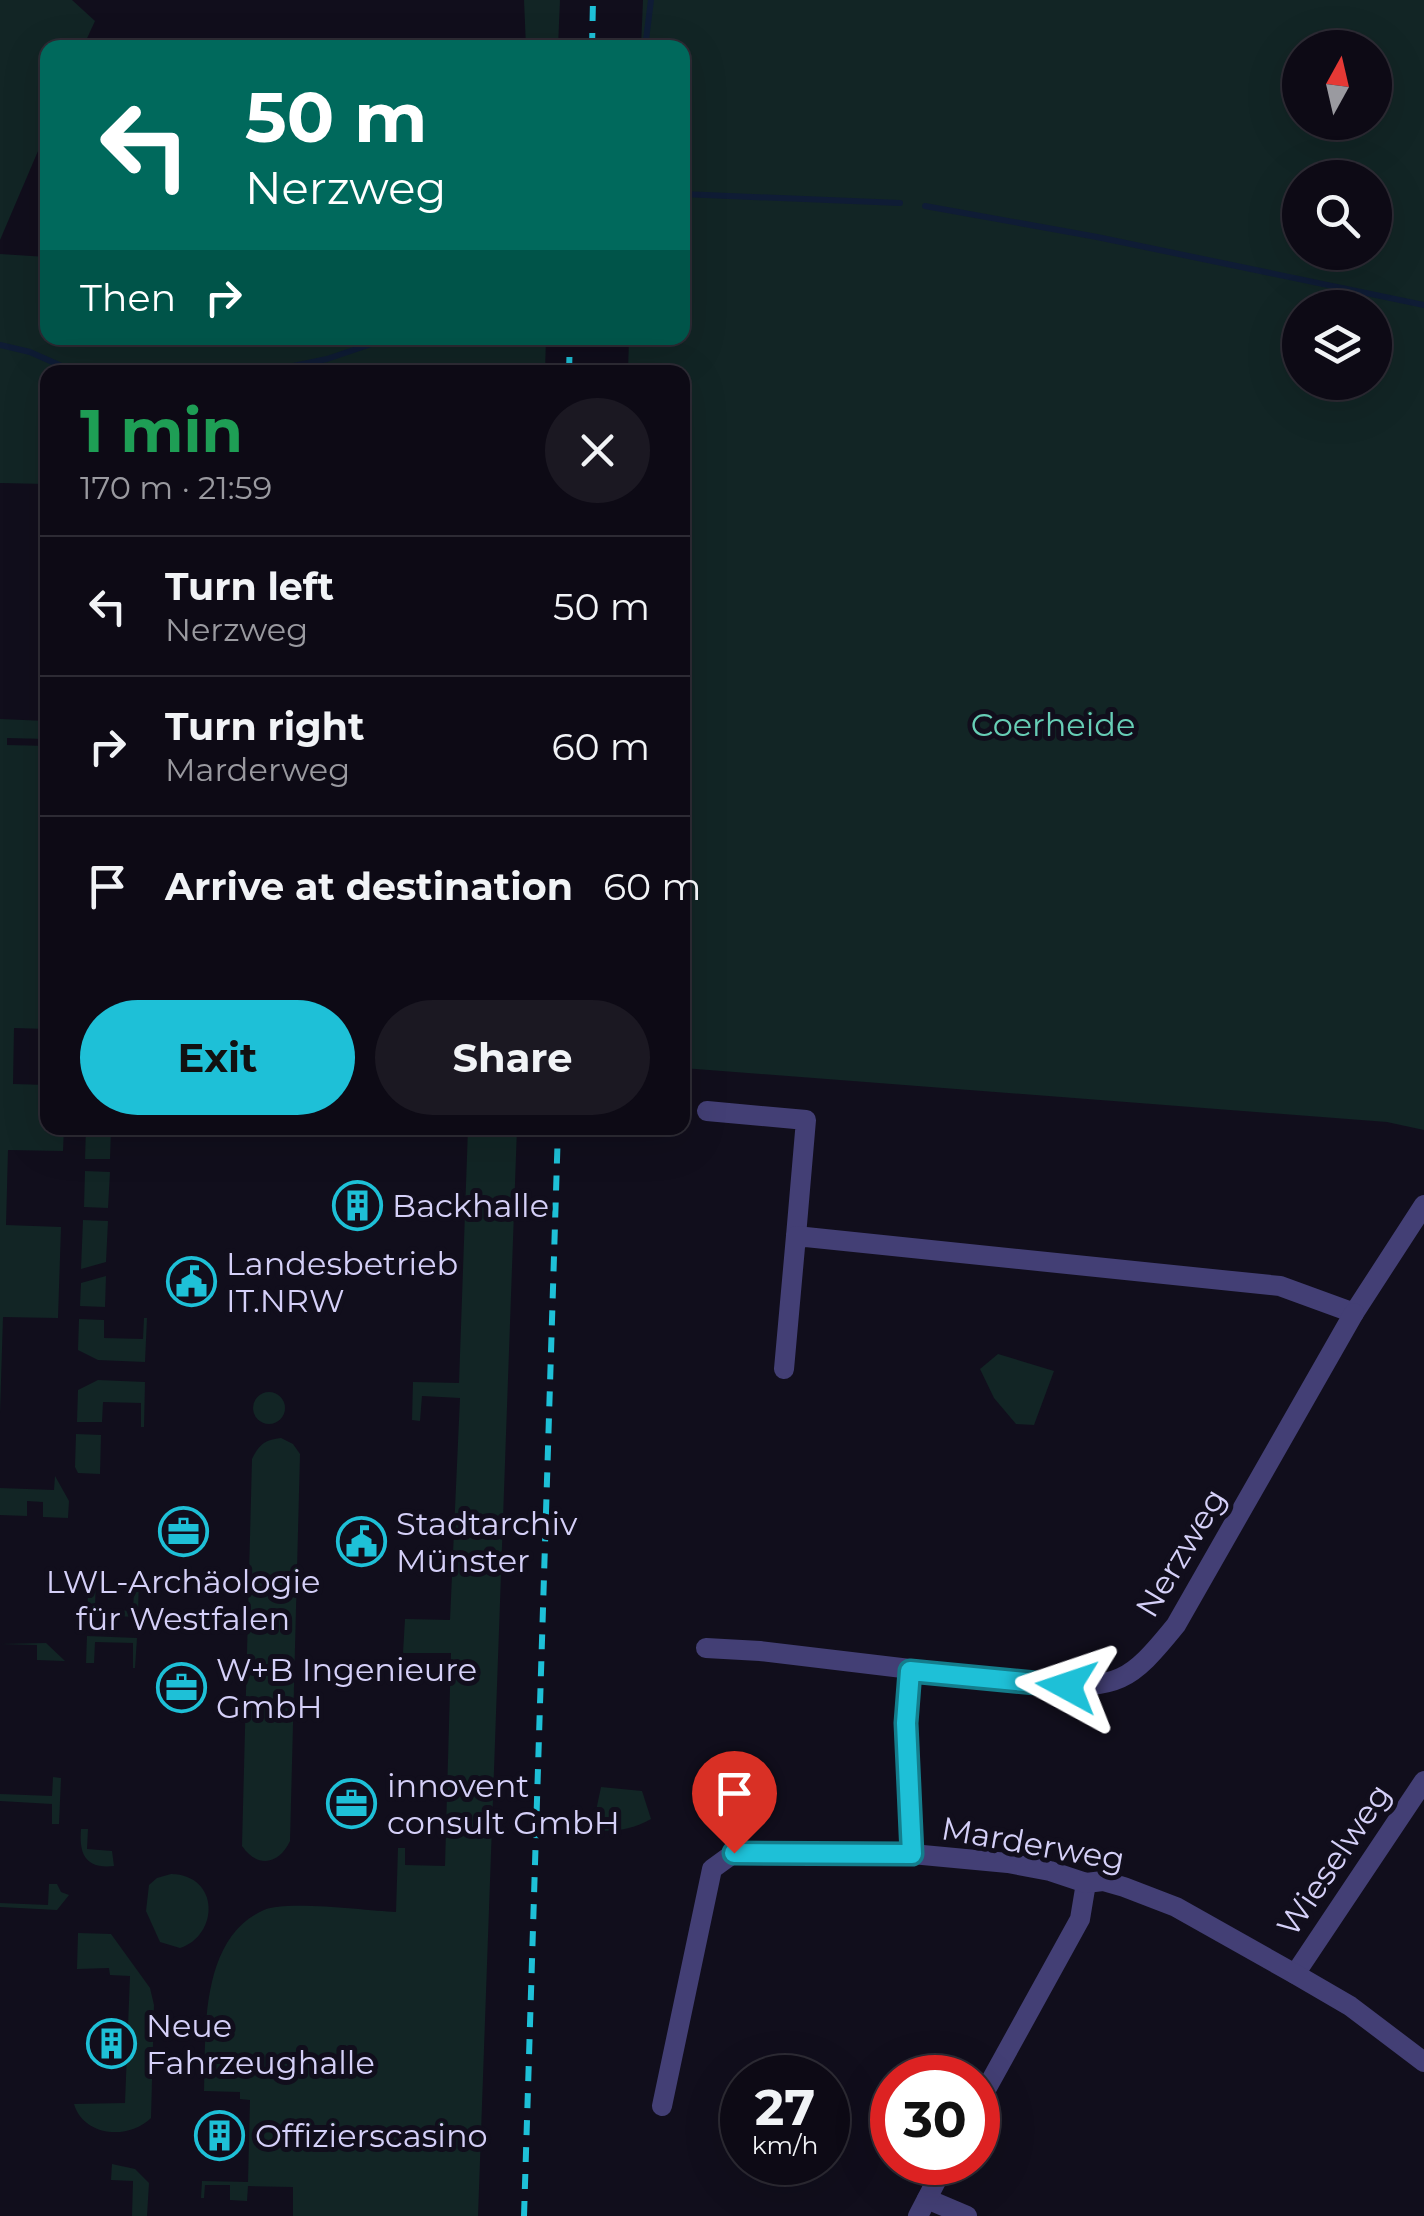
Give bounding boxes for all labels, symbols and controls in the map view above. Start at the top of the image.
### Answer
north arrow [1282,30,1392,140]
map controls [1282,30,1392,400]
text: 50 m [245,74,427,160]
icon: left [80,80,210,210]
text: Nerzweg [245,160,446,215]
button: search [1282,160,1392,270]
icon: right [196,270,251,325]
text: Then [80,274,176,321]
button: layers [1282,290,1392,400]
text: 1 min [80,394,243,467]
button: close [545,398,650,503]
text: 170 m · 21:59 [80,468,272,507]
text: Turn left [165,563,334,610]
icon: left [80,579,135,634]
text: 50 m [553,583,650,630]
text: Nerzweg [165,610,308,649]
text: Turn right [165,703,364,750]
park label: Coerheide [971,705,1135,744]
icon: right [80,719,135,774]
text: 60 m [551,723,650,770]
text: Marderweg [165,750,350,789]
icon: arrive [80,859,135,914]
text: Arrive at destination [165,863,573,910]
text: 60 m [603,863,701,910]
button: Exit [80,1000,355,1115]
button: Share [375,1000,650,1115]
building icon: Backhalle [331,1180,383,1232]
place label: Backhalle [392,1186,549,1225]
place label: Landesbetrieb IT.NRW [226,1244,458,1320]
public building icon: Landesbetrieb IT.NRW [165,1256,217,1308]
street label: Nerzweg [1127,1481,1234,1624]
place label: Stadtarchiv Münster [396,1504,578,1580]
office icon: LWL-Archäologie für Westfalen [157,1506,209,1558]
public building icon: Stadtarchiv Münster [335,1516,387,1568]
place label: LWL-Archäologie für Westfalen [46,1562,320,1638]
position arrow [1015,1634,1119,1738]
place label: W+B Ingenieure GmbH [216,1650,477,1726]
office icon: W+B Ingenieure GmbH [155,1662,207,1714]
pin [692,1751,777,1854]
place label: innovent consult GmbH [387,1766,620,1842]
icon: arrive [707,1766,762,1821]
street label: Wieselweg [1268,1776,1399,1943]
office icon: innovent consult GmbH [326,1778,378,1830]
street label: Marderweg [939,1808,1128,1879]
place label: Neue Fahrzeughalle [146,2006,375,2082]
building icon: Neue Fahrzeughalle [85,2018,137,2070]
speed limit sign: 30 [870,2055,1000,2185]
text: 27 [755,2077,815,2138]
building icon: Offizierscasino [194,2110,246,2162]
place label: Offizierscasino [255,2116,488,2155]
text: km/h [752,2130,818,2160]

